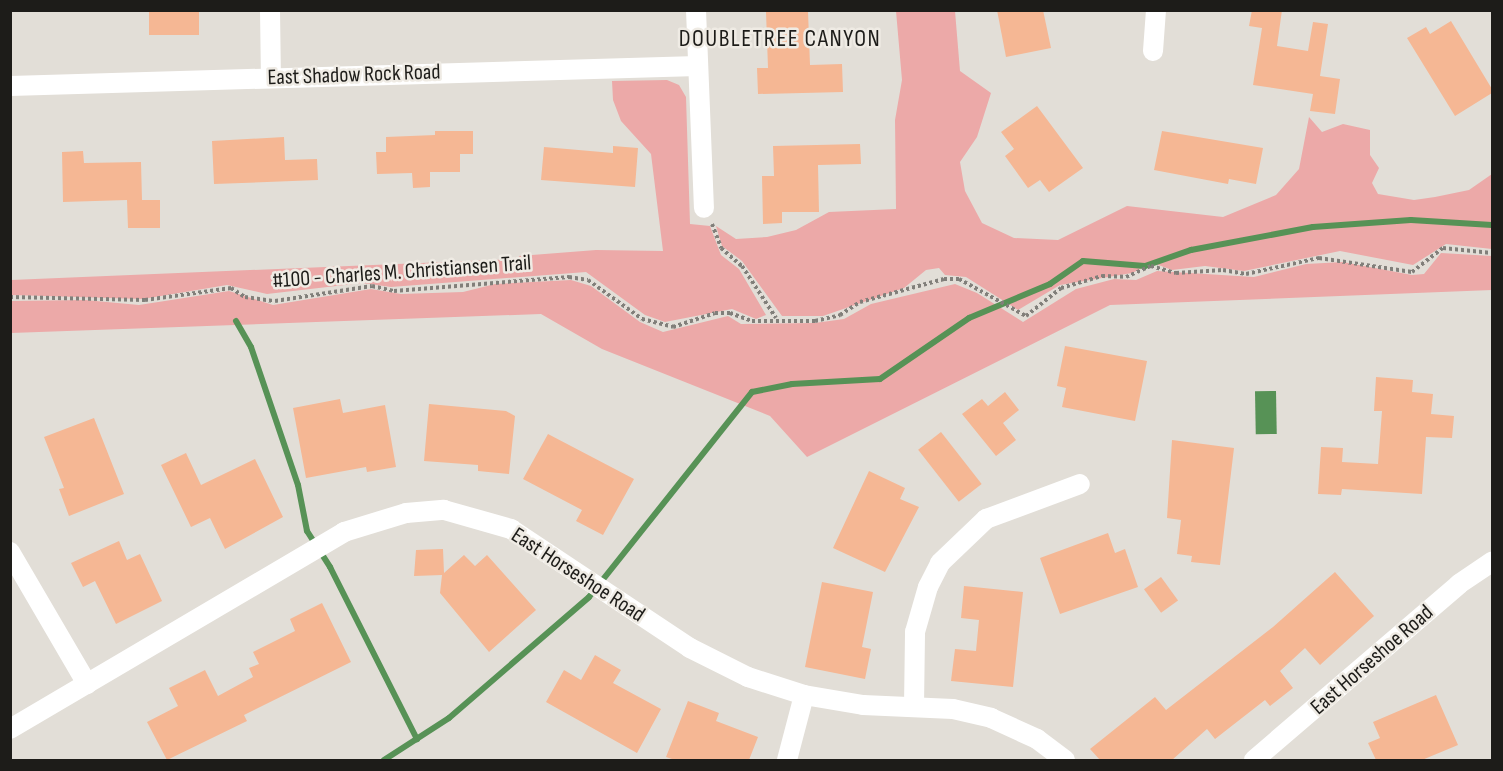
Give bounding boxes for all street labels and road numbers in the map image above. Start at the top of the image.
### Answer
street label: East Shadow Rock Road [267,59,441,91]
street label: #100 - Charles M. Christiansen Trail [272,250,532,294]
street label: East Horseshoe Road [506,522,650,628]
street label: East Horseshoe Road [1305,600,1439,720]

